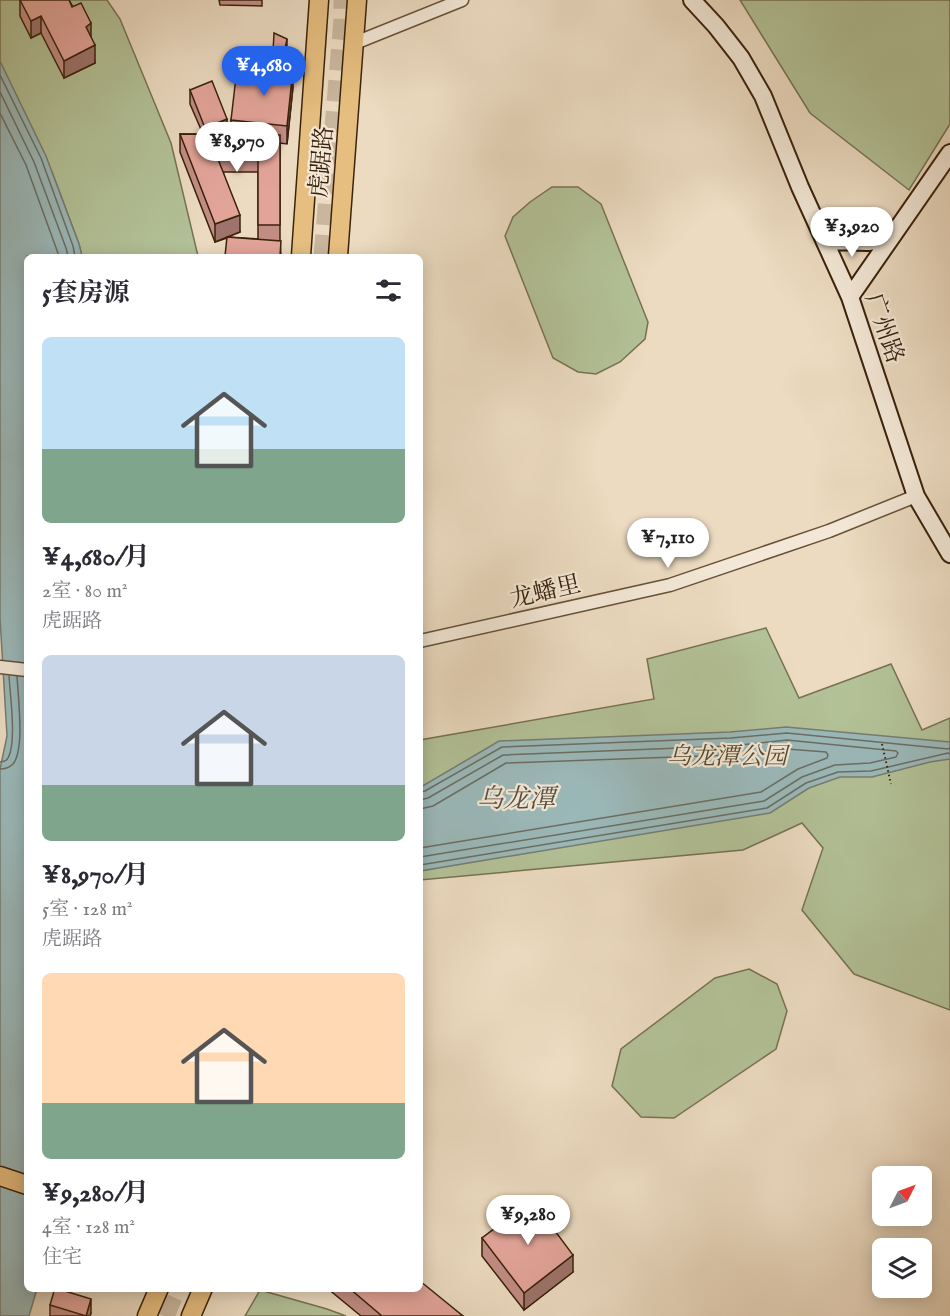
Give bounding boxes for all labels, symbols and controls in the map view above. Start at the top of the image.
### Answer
pin: ¥4,680 [215,46,313,97]
text: ¥4,680 [236,53,292,78]
pin: ¥8,970 [188,122,286,173]
street label: 虎踞路 [304,125,341,199]
text: ¥8,970 [209,129,265,154]
pin: ¥3,920 [803,207,901,258]
text: ¥3,920 [824,214,880,239]
icon: filters [372,274,405,307]
text: 5套房源 [42,277,129,310]
street label: 广州路 [857,289,910,368]
icon: home [170,376,278,484]
pin: ¥7,110 [619,518,717,569]
text: ¥7,110 [641,525,695,550]
text: ¥4,680/月 [42,541,150,574]
street label: 龙蟠里 [507,569,584,616]
text: 2室 · 80 m² [42,579,128,604]
text: 虎踞路 [42,609,102,634]
icon: home [170,694,278,802]
park label: 乌龙潭公园 [667,742,791,773]
water label: 乌龙潭 [477,783,559,816]
text: ¥8,970/月 [42,859,149,892]
text: 5室 · 128 m² [42,897,132,922]
text: 虎踞路 [42,927,102,952]
icon: home [170,1012,278,1120]
north arrow [872,1166,932,1226]
map controls [872,1166,932,1298]
text: ¥9,280/月 [42,1177,149,1210]
pin: ¥9,280 [479,1195,577,1246]
text: ¥9,280 [500,1202,556,1227]
text: 4室 · 128 m² [42,1215,135,1240]
button: layers [872,1238,932,1298]
text: 住宅 [42,1245,82,1270]

